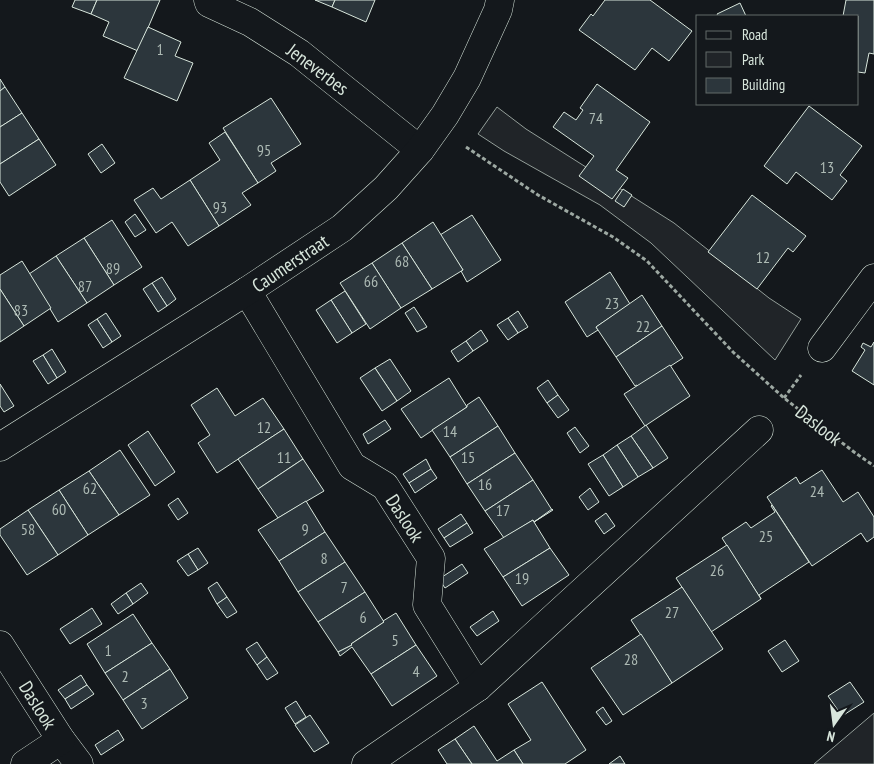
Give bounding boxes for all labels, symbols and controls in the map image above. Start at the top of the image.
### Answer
legend [696,15,859,105]
text: Road [742,25,768,44]
street label: Jeneverbes [282,37,354,100]
house number: 1 [156,39,164,59]
text: Park [742,50,764,69]
text: Building [742,75,785,94]
house number: 74 [589,108,603,128]
house number: 95 [257,140,271,160]
house number: 13 [820,157,834,177]
house number: 93 [213,197,227,217]
street label: Caumerstraat [247,228,333,297]
house number: 12 [756,247,770,267]
house number: 68 [395,251,409,271]
house number: 89 [106,258,120,278]
house number: 66 [364,271,378,291]
house number: 87 [78,276,92,296]
house number: 23 [605,293,619,313]
house number: 83 [14,300,28,320]
house number: 22 [636,316,650,336]
street label: Daslook [791,399,847,451]
house number: 12 [257,417,271,437]
house number: 14 [443,421,457,441]
house number: 11 [277,447,291,467]
house number: 15 [461,447,475,467]
house number: 16 [478,474,492,494]
house number: 62 [83,478,97,498]
house number: 24 [810,481,824,501]
street label: Daslook [381,490,430,547]
house number: 60 [52,499,66,519]
house number: 17 [496,500,510,520]
house number: 58 [21,519,35,539]
house number: 9 [301,519,309,539]
house number: 25 [759,526,773,546]
house number: 8 [320,548,328,568]
house number: 26 [710,560,724,580]
house number: 19 [515,568,529,588]
house number: 7 [340,577,348,597]
house number: 27 [665,602,679,622]
house number: 6 [359,607,367,627]
house number: 5 [391,630,399,650]
house number: 1 [104,640,112,660]
house number: 28 [624,649,638,669]
house number: 4 [412,661,420,681]
house number: 2 [121,666,129,686]
street label: Daslook [14,676,62,734]
house number: 3 [140,693,148,713]
north arrow [809,699,859,749]
text: N [825,727,837,746]

